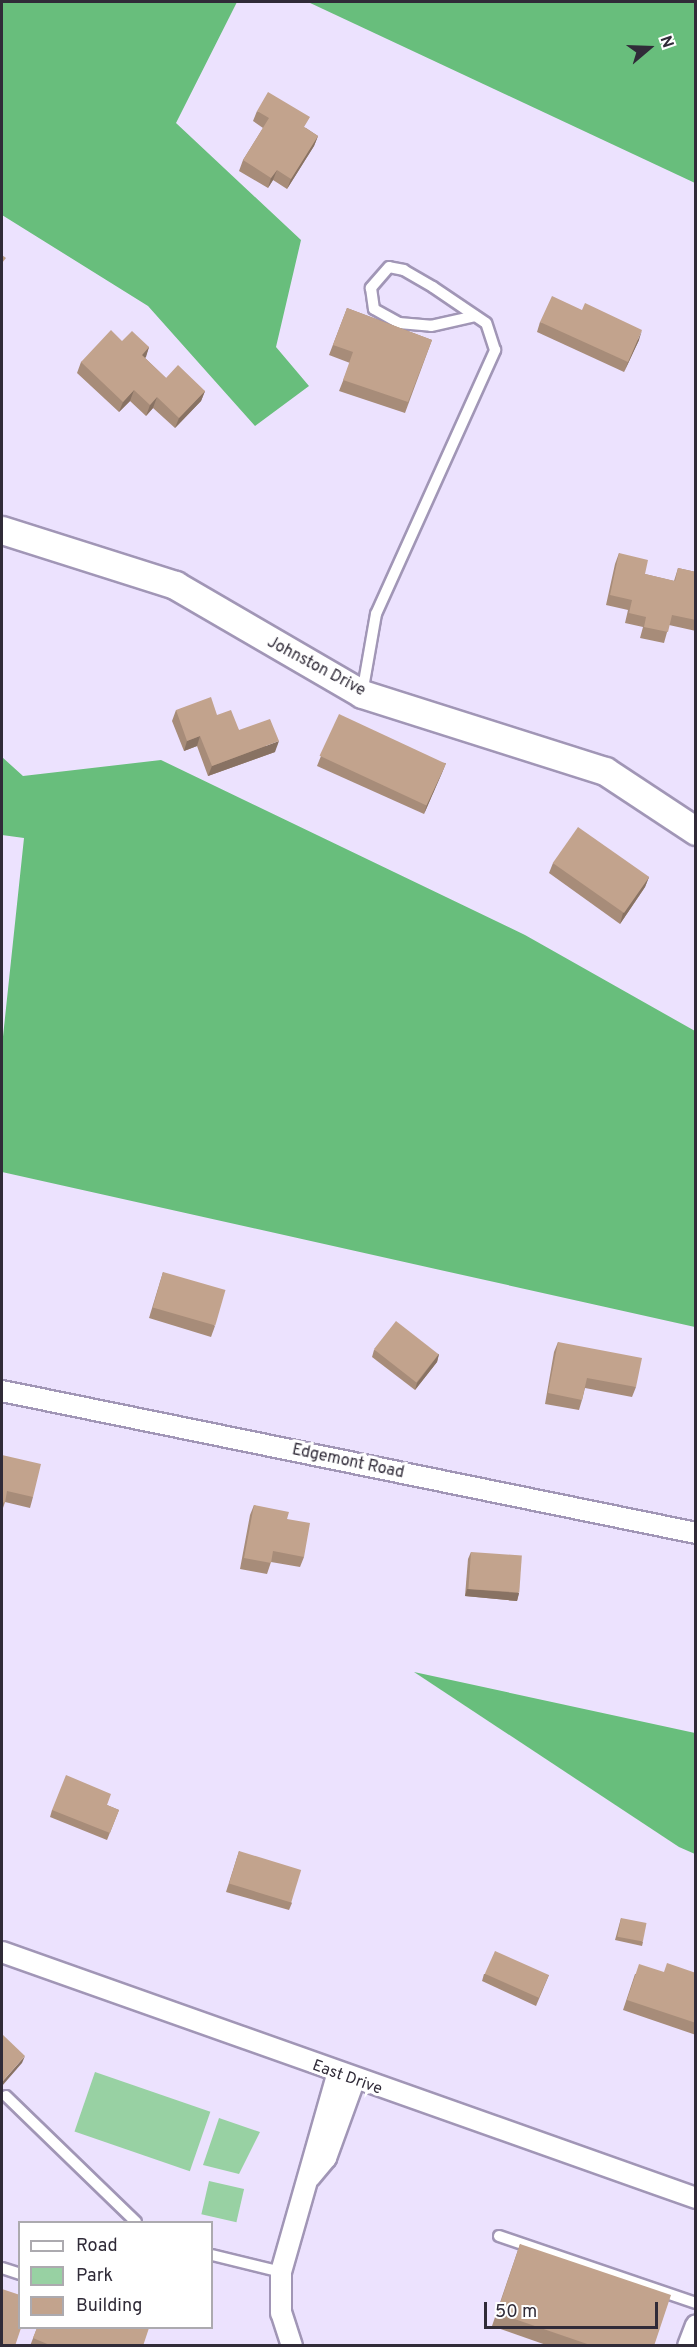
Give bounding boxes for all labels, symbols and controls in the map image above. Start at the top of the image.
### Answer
north arrow [619,18,679,78]
text: N [655,33,677,51]
street label: Johnston Drive [264,633,368,701]
street label: Edgemont Road [290,1441,406,1483]
street label: East Drive [309,2056,385,2100]
legend [18,2221,213,2329]
text: Road [76,2235,118,2258]
text: Park [76,2265,113,2288]
scale bar [487,2290,661,2328]
text: Building [76,2295,142,2318]
text: 50 m [495,2301,537,2324]

